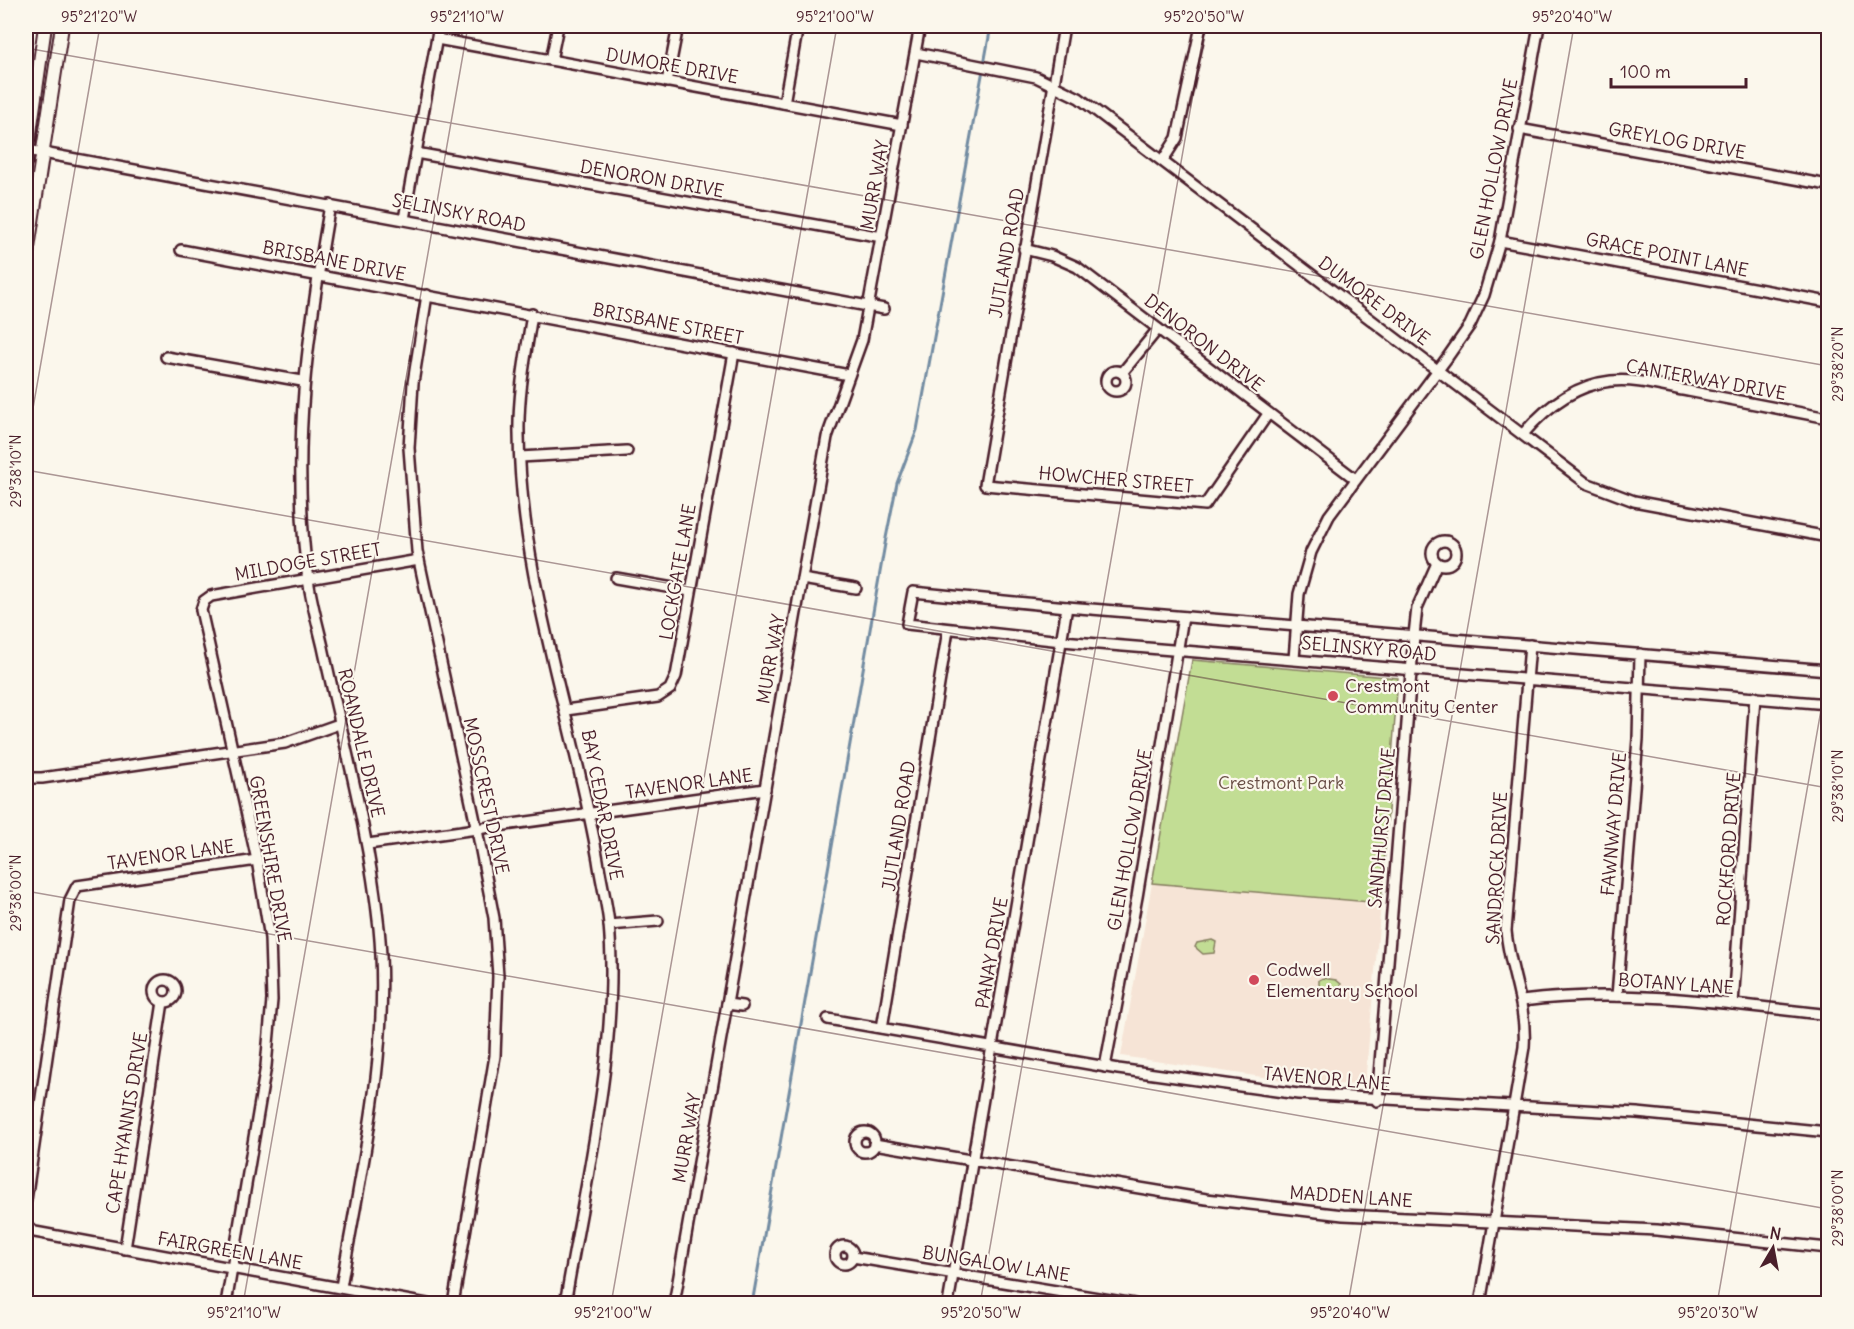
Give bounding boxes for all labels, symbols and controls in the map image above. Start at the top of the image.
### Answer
text: 95°21'20"W [61,7,137,26]
text: 95°21'10"W [430,7,504,26]
text: 95°21'00"W [796,7,874,26]
text: 95°20'50"W [1164,7,1245,26]
text: 95°20'40"W [1532,7,1612,26]
street label: DUMORE DRIVE [604,43,740,88]
scale bar [1611,51,1746,89]
text: 100 m [1620,60,1671,83]
street label: GLEN HOLLOW DRIVE [1465,76,1522,262]
street label: GREYLOG DRIVE [1607,117,1748,164]
street label: MURR WAY [855,138,894,232]
street label: DENORON DRIVE [578,155,726,202]
street label: JUTLAND ROAD [984,186,1029,320]
street label: SELINSKY ROAD [390,188,528,237]
street label: GRACE POINT LANE [1584,227,1750,282]
street label: BRISBANE DRIVE [260,235,408,286]
street label: DUMORE DRIVE [1314,251,1435,350]
street label: DENORON DRIVE [1140,289,1269,396]
street label: BRISBANE STREET [591,298,745,349]
text: 29°38'20"N [1828,326,1847,402]
street label: CANTERWAY DRIVE [1624,354,1788,405]
text: 29°38'10"N [6,434,25,508]
street label: HOWCHER STREET [1038,461,1194,498]
street label: LOCKGATE LANE [654,502,701,642]
street label: MILDOGE STREET [233,537,383,586]
street label: MURR WAY [751,612,790,706]
street label: SELINSKY ROAD [1300,631,1438,666]
street label: ROANDALE DRIVE [333,666,390,820]
place label: Crestmont Community Center [1345,674,1499,718]
marker: Crestmont Community Center [1326,689,1340,703]
street label: MOSSCREST DRIVE [459,715,514,877]
street label: BAY CEDAR DRIVE [577,728,628,882]
street label: GLEN HOLLOW DRIVE [1102,747,1157,933]
street label: SANDHURST DRIVE [1363,747,1400,909]
text: 29°38'10"N [1828,749,1847,823]
street label: FAWNWAY DRIVE [1596,751,1631,897]
street label: JUTLAND ROAD [877,759,920,893]
street label: TAVENOR LANE [624,763,754,804]
park label: Crestmont Park [1218,771,1344,794]
street label: ROCKFORD DRIVE [1712,771,1745,927]
street label: GREENSHIRE DRIVE [244,774,296,944]
street label: SANDROCK DRIVE [1481,791,1512,945]
street label: TAVENOR LANE [106,834,236,875]
text: 29°38'00"N [6,854,25,932]
street label: PANAY DRIVE [970,895,1013,1011]
place label: Codwell Elementary School [1266,958,1418,1002]
street label: BOTANY LANE [1617,968,1735,999]
marker: Codwell Elementary School [1247,973,1261,987]
street label: CAPE HYANNIS DRIVE [101,1030,152,1215]
street label: TAVENOR LANE [1262,1061,1392,1096]
street label: MURR WAY [667,1091,706,1185]
text: 29°38'00"N [1828,1169,1847,1247]
street label: MADDEN LANE [1289,1181,1413,1212]
north arrow [1743,1218,1803,1278]
text: N [1768,1222,1783,1244]
street label: FAIRGREEN LANE [156,1226,304,1275]
street label: BUNGALOW LANE [921,1240,1071,1287]
text: 95°21'10"W [207,1303,281,1322]
text: 95°21'00"W [574,1303,652,1322]
text: 95°20'50"W [941,1303,1022,1322]
text: 95°20'40"W [1310,1303,1390,1322]
text: 95°20'30"W [1678,1303,1759,1322]

